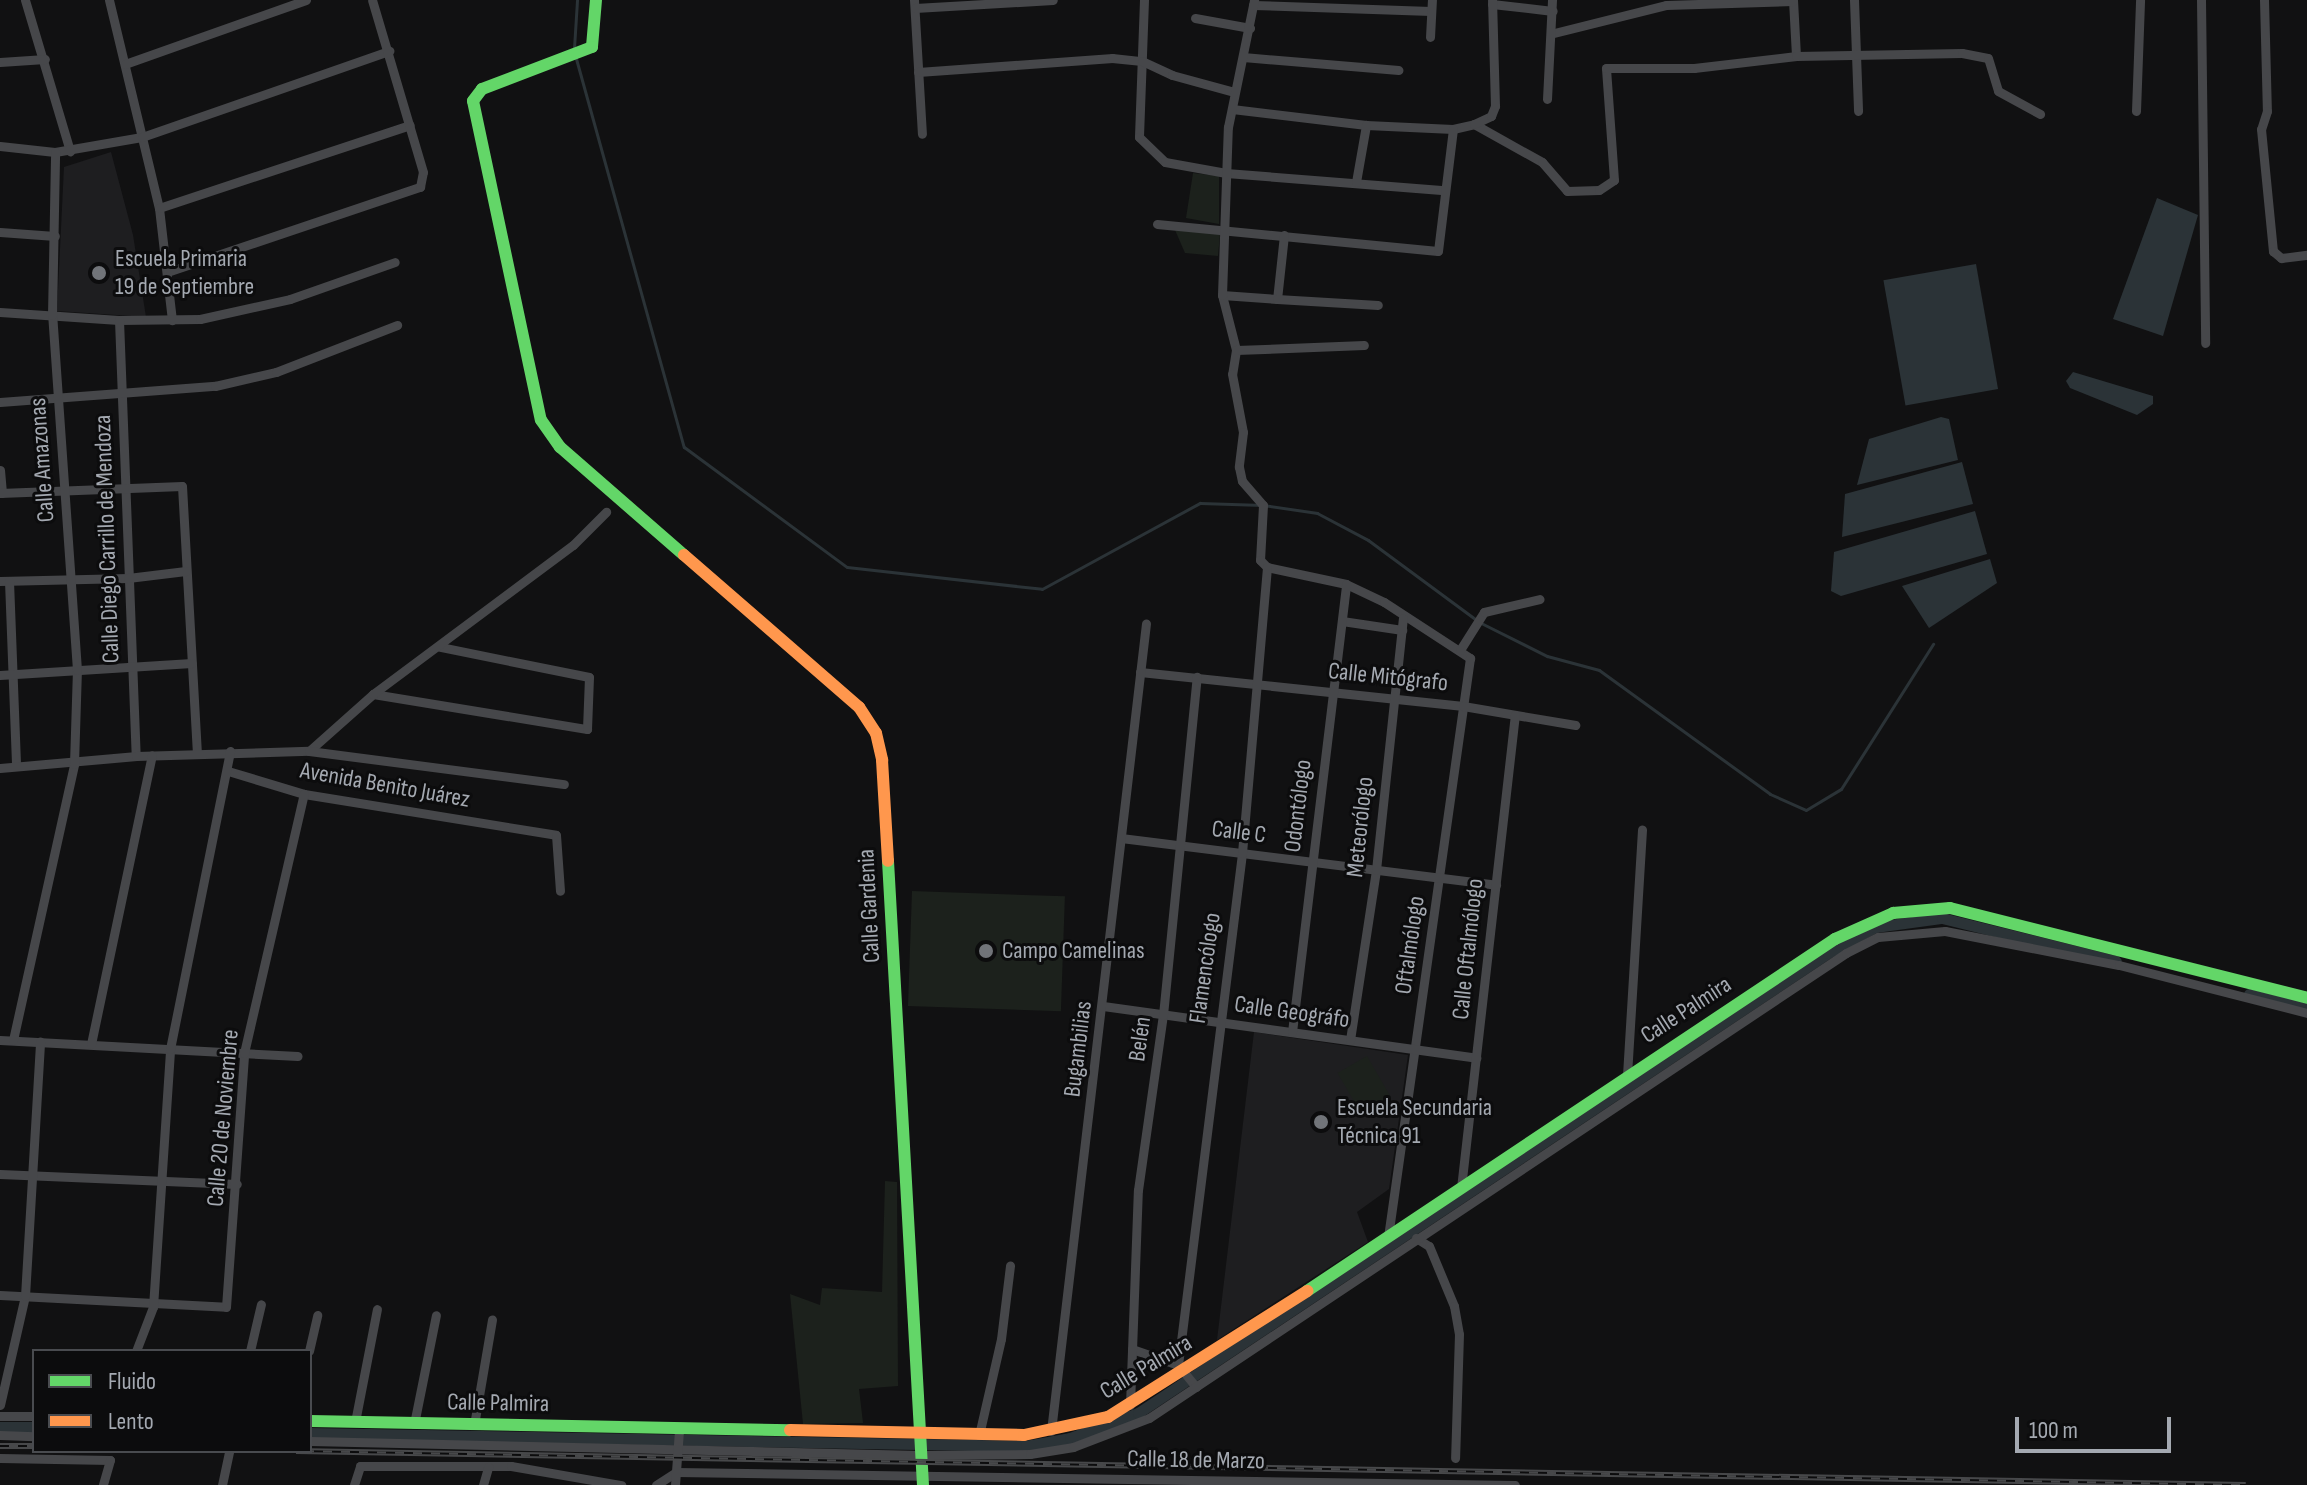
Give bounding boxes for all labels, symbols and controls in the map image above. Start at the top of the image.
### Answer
place label: Escuela Primaria 19 de Septiembre [115,245,254,301]
marker: Escuela Primaria 19 de Septiembre [90,264,108,282]
street label: Calle Amazonas [23,397,61,523]
street label: Calle Diego Carrillo de Mendoza [88,414,126,664]
street label: Calle Mitógrafo [1327,656,1449,698]
street label: Avenida Benito Juárez [298,756,472,814]
street label: Odontólogo [1278,758,1318,854]
street label: Meteorólogo [1340,775,1380,879]
street label: Calle C [1210,814,1268,850]
street label: Calle Gardenia [852,848,886,964]
street label: Calle Oftalmólogo [1446,877,1490,1021]
street label: Oftalmólogo [1389,894,1431,996]
street label: Flamencólogo [1183,911,1227,1025]
place label: Campo Camelinas [1002,937,1145,965]
marker: Campo Camelinas [977,942,995,960]
street label: Calle Palmira [1635,970,1737,1050]
street label: Calle Geográfo [1233,990,1351,1034]
street label: Bugambilias [1058,999,1098,1099]
street label: Belén [1123,1015,1157,1063]
street label: Calle 20 de Noviembre [201,1028,245,1208]
place label: Escuela Secundaria Técnica 91 [1337,1094,1492,1150]
marker: Escuela Secundaria Técnica 91 [1312,1113,1330,1131]
street label: Calle Palmira [1095,1328,1197,1406]
legend [32,1349,312,1453]
text: Fluido [108,1367,156,1396]
street label: Calle Palmira [447,1388,549,1418]
scale bar [2019,1401,2175,1451]
text: Lento [108,1407,154,1436]
text: 100 m [2029,1416,2078,1445]
street label: Calle 18 de Marzo [1127,1444,1265,1476]

